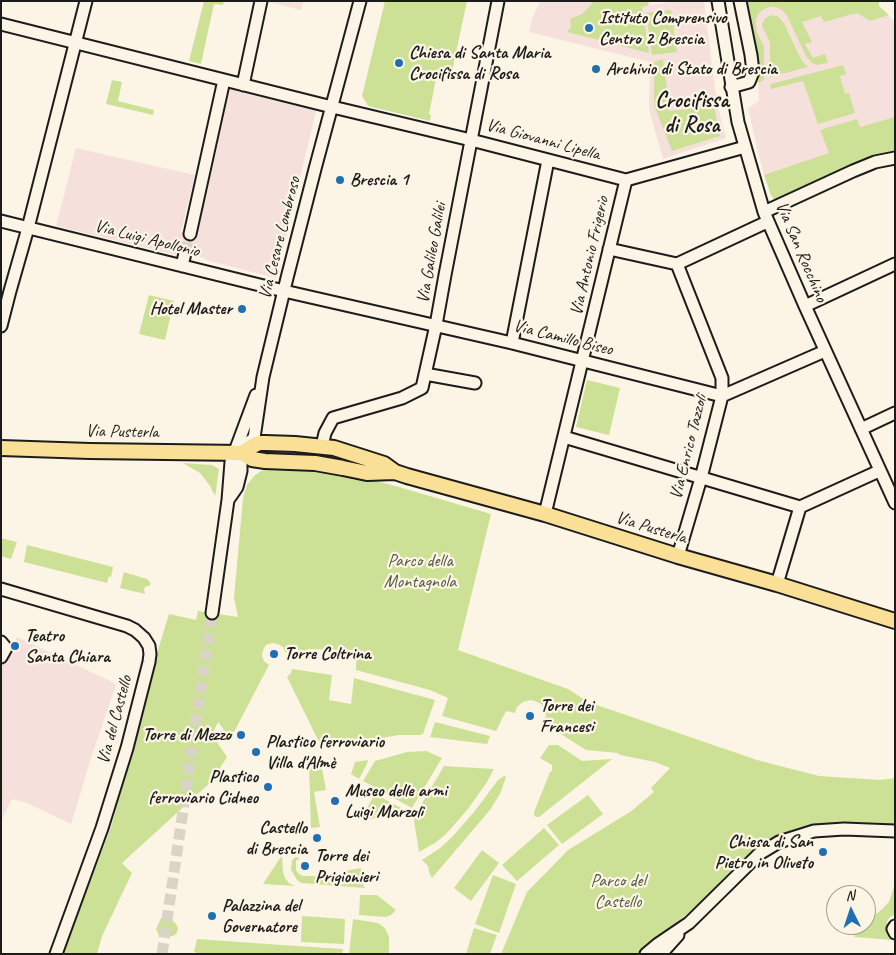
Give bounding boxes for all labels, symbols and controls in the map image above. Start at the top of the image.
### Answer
place label: Istituto Comprensivo Centro 2 Brescia [599,7,727,50]
marker: Istituto Comprensivo Centro 2 Brescia [583,22,595,34]
place label: Chiesa di Santa Maria Crocifissa di Rosa [409,42,550,84]
marker: Chiesa di Santa Maria Crocifissa di Rosa [393,57,405,69]
place label: Archivio di Stato di Brescia [606,58,777,80]
marker: Archivio di Stato di Brescia [590,63,602,75]
district label: Crocifissa di Rosa [655,88,729,140]
street label: Via Giovanni Lipella [484,114,602,166]
place label: Brescia 1 [350,169,409,191]
marker: Brescia 1 [334,174,346,186]
street label: Via Cesare Lombroso [254,175,306,301]
street label: Via Antonio Frigerio [566,194,614,318]
street label: Via San Rocchino [770,198,832,306]
street label: Via Galileo Galilei [413,201,451,305]
street label: Via Luigi Apollonio [92,216,202,262]
place label: Hotel Master [150,298,232,320]
marker: Hotel Master [236,303,248,315]
street label: Via Camillo Biseo [511,315,615,361]
street label: Via Enrico Tazzoli [666,392,712,502]
street label: Via Pusterla [85,421,159,443]
street label: Via Pusterla [613,507,689,549]
park label: Parco della Montagnola [384,550,456,592]
place label: Teatro Santa Chiara [25,625,110,668]
marker: Teatro Santa Chiara [9,640,21,652]
place label: Torre Coltrina [284,643,371,665]
marker: Torre Coltrina [268,648,280,660]
street label: Via del Castello [93,673,137,767]
place label: Torre dei Francesi [540,695,594,738]
marker: Torre dei Francesi [524,710,536,722]
place label: Torre di Mezzo [142,724,231,746]
marker: Torre di Mezzo [235,729,247,741]
place label: Plastico ferroviario Villa d'Almè [266,731,384,774]
marker: Plastico ferroviario Villa d'Almè [250,746,262,758]
place label: Plastico ferroviario Cidneo [149,766,258,809]
place label: Museo delle armi Luigi Marzoli [345,780,447,822]
marker: Plastico ferroviario Cidneo [262,781,274,793]
marker: Museo delle armi Luigi Marzoli [329,795,341,807]
place label: Castello di Brescia [246,817,307,860]
place label: Chiesa di San Pietro in Oliveto [715,831,813,874]
marker: Castello di Brescia [311,832,323,844]
place label: Torre dei Prigionieri [315,845,378,888]
marker: Chiesa di San Pietro in Oliveto [817,846,829,858]
marker: Torre dei Prigionieri [299,860,311,872]
park label: Parco del Castello [591,870,645,912]
north arrow [826,885,876,935]
text: N [845,887,855,904]
place label: Palazzina del Governatore [222,895,300,938]
marker: Palazzina del Governatore [206,910,218,922]

